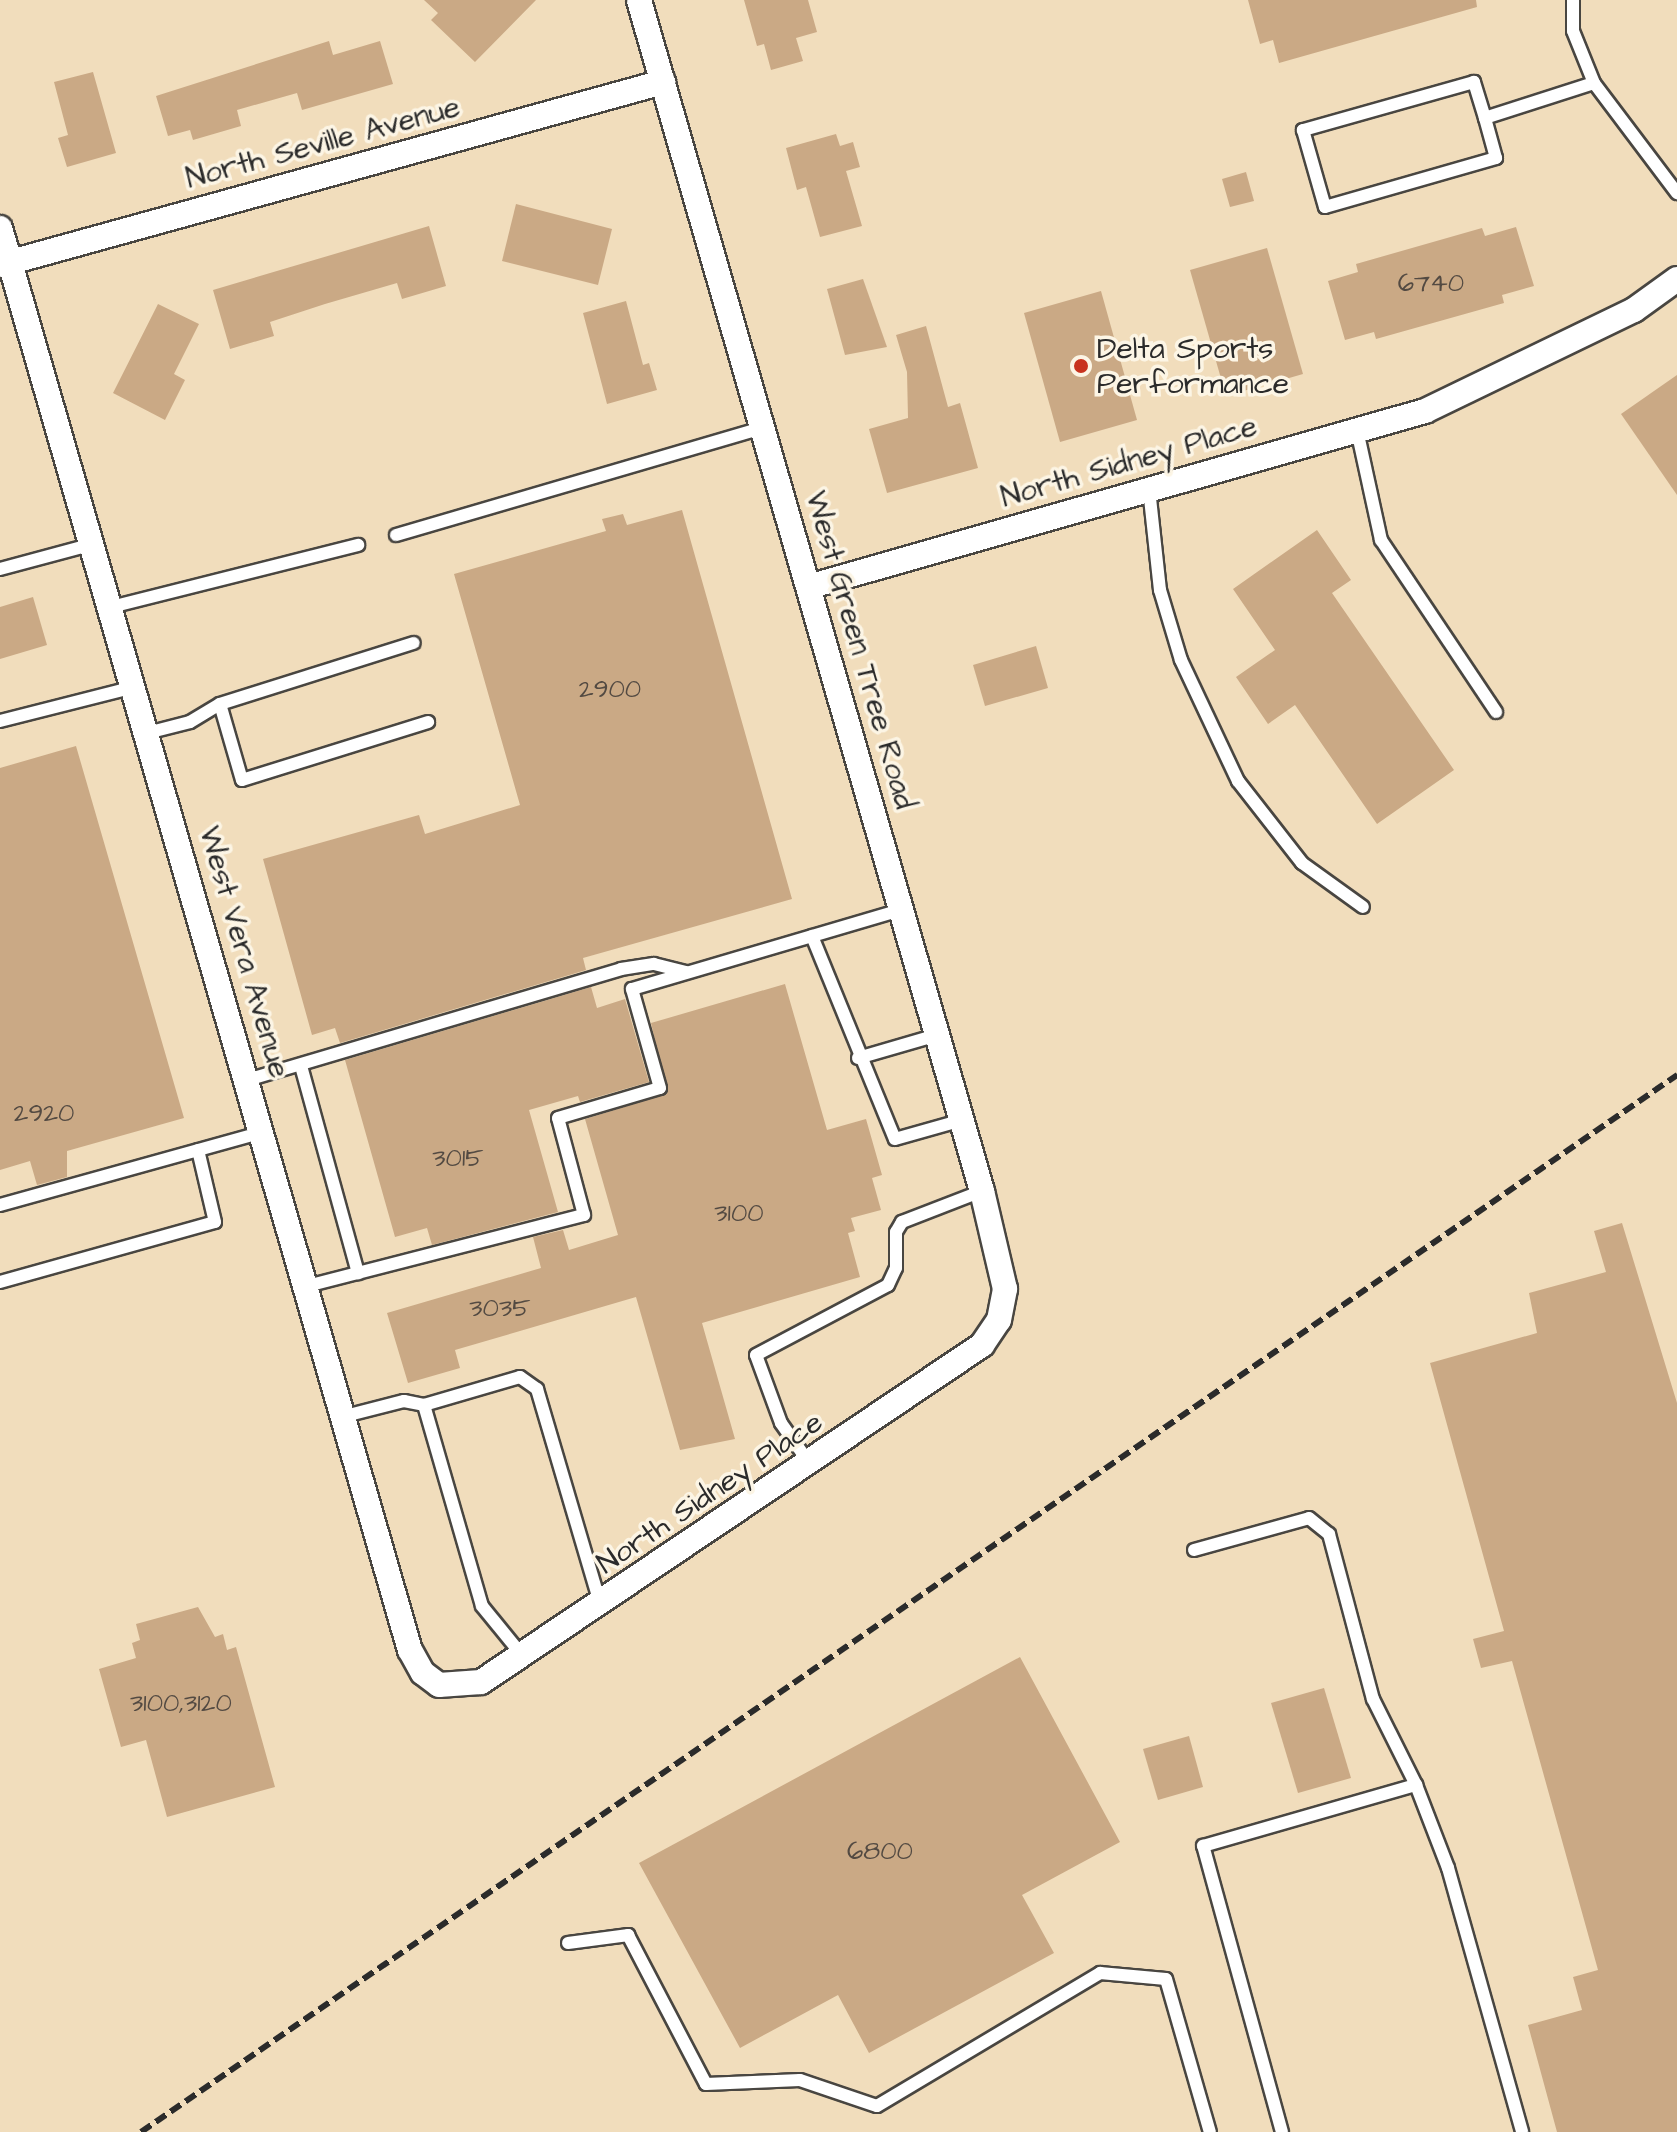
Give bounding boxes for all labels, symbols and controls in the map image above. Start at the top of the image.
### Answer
street label: North Seville Avenue [182,89,464,197]
house number: 6740 [1398,268,1464,300]
place label: Delta Sports Performance [1097,331,1289,402]
marker: Delta Sports Performance [1072,357,1090,375]
street label: North Sidney Place [997,408,1261,516]
street label: West Green Tree Road [797,487,923,813]
house number: 2900 [579,674,641,706]
street label: West Vera Avenue [191,822,297,1082]
house number: 2920 [14,1098,74,1130]
house number: 3015 [432,1143,484,1175]
house number: 3100 [714,1198,764,1230]
house number: 3035 [469,1293,531,1325]
street label: North Sidney Place [590,1404,830,1582]
house number: 3100,3120 [130,1688,232,1720]
house number: 6800 [847,1836,913,1868]

